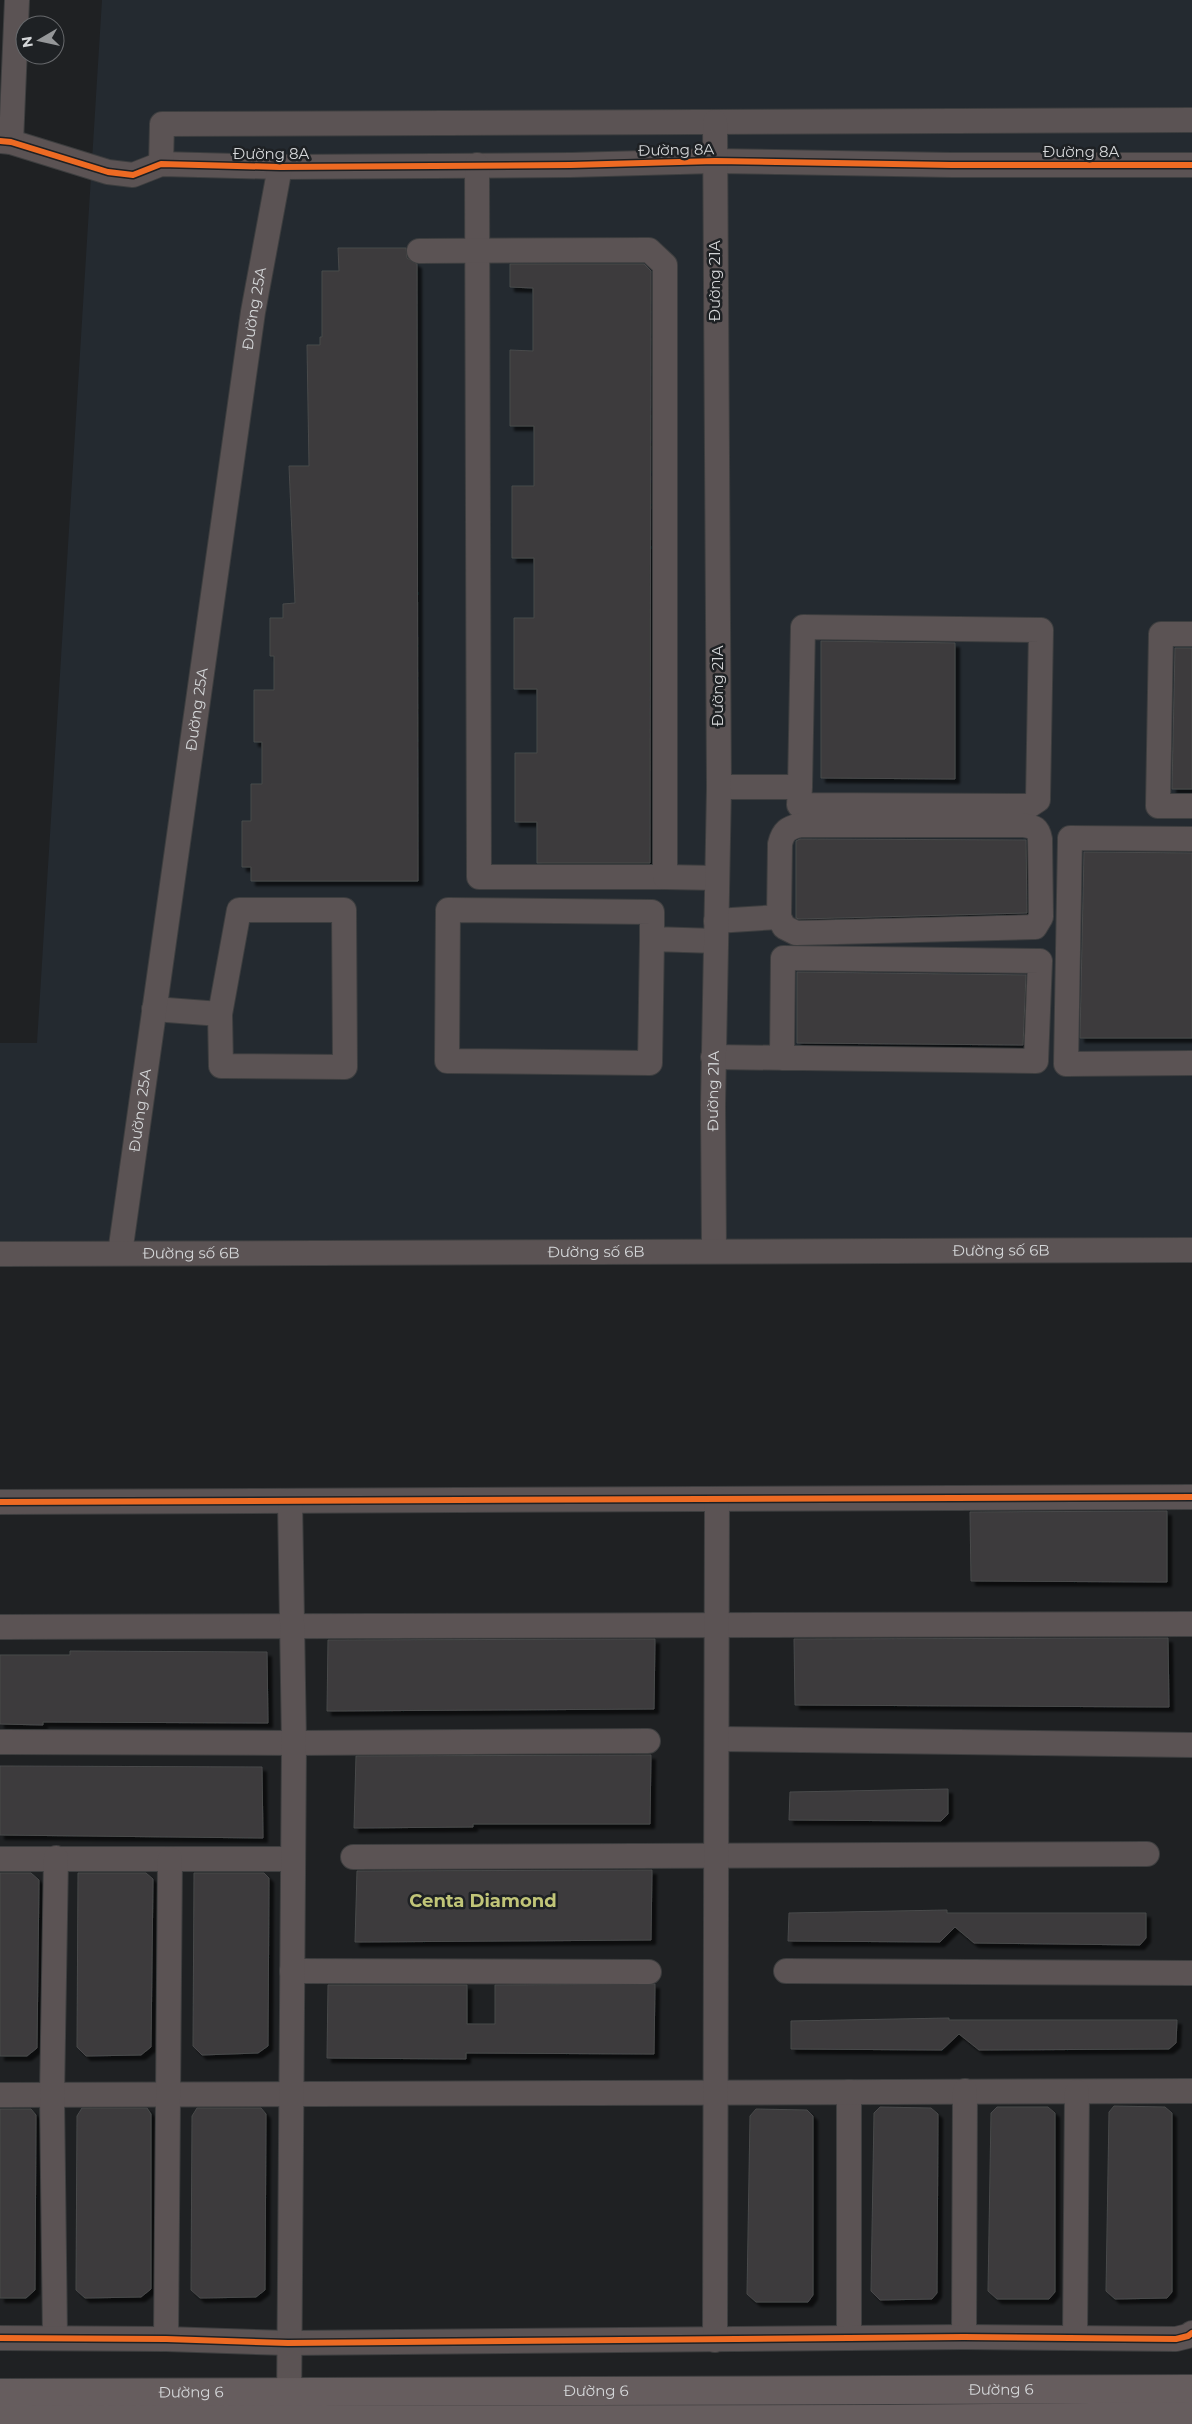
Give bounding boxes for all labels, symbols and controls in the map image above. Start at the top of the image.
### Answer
north arrow [15,15,65,65]
text: N [17,35,37,49]
street label: Đường 8A [638,139,715,160]
street label: Đường 8A [1043,142,1119,161]
street label: Đường 8A [233,144,309,163]
street label: Đường 21A [705,240,724,321]
street label: Đường 25A [238,265,270,351]
street label: Đường 21A [708,645,727,726]
street label: Đường 25A [181,666,212,752]
street label: Đường 21A [703,1050,723,1131]
street label: Đường 25A [124,1067,155,1153]
street label: Đường số 6B [952,1240,1050,1260]
street label: Đường số 6B [547,1242,645,1261]
street label: Đường số 6B [142,1243,240,1263]
district label: Centa Diamond [409,1890,557,1912]
street label: Đường 6 [968,2380,1034,2399]
street label: Đường 6 [563,2381,629,2400]
street label: Đường 6 [158,2382,224,2401]

